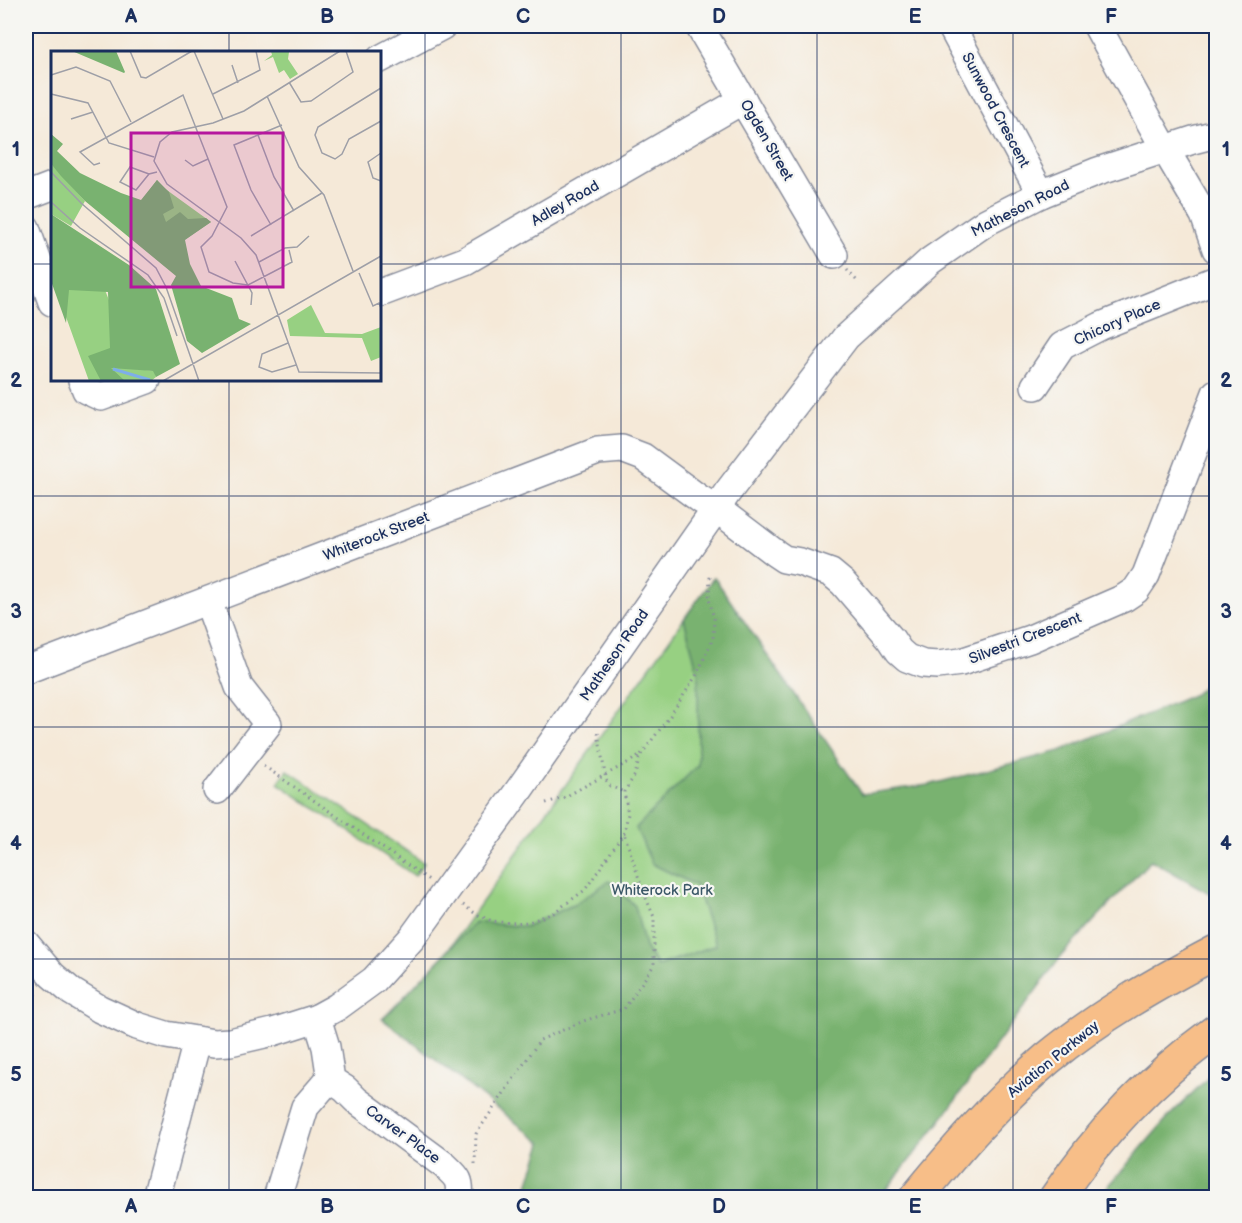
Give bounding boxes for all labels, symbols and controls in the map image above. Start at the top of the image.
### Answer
text: A [124,5,138,29]
text: B [320,5,334,29]
text: C [516,5,530,29]
text: D [712,5,726,29]
text: E [909,5,922,29]
text: F [1105,5,1117,29]
street label: Sunwood Crescent [957,50,1034,171]
inset map [51,51,381,381]
street label: Ogden Street [736,96,798,185]
text: 1 [12,138,20,162]
text: 1 [1222,138,1230,162]
street label: Matheson Road [968,175,1073,241]
street label: Adley Road [528,176,603,231]
street label: Chicory Place [1071,295,1164,350]
text: 2 [10,369,22,393]
text: 2 [1220,369,1232,393]
street label: Whiterock Street [321,507,432,565]
text: 3 [10,600,22,624]
text: 3 [1220,600,1232,624]
street label: Matheson Road [576,606,653,705]
street label: Silvestri Crescent [966,608,1084,669]
text: 4 [10,832,22,856]
text: 4 [1220,832,1232,856]
park label: Whiterock Park [611,881,713,900]
street label: Aviation Parkway [1004,1016,1103,1102]
text: 5 [10,1063,22,1087]
text: 5 [1220,1063,1232,1087]
street label: Carver Place [362,1101,444,1168]
text: A [124,1195,138,1219]
text: B [320,1195,334,1219]
text: C [516,1195,530,1219]
text: D [712,1195,726,1219]
text: E [909,1195,922,1219]
text: F [1105,1195,1117,1219]

